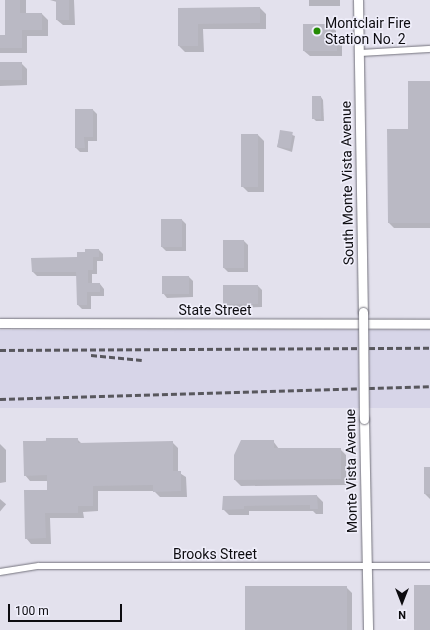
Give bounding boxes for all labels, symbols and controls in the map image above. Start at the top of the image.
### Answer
place label: Montclair Fire Station No. 2 [325,15,411,48]
marker: Montclair Fire Station No. 2 [312,26,322,36]
street label: South Monte Vista Avenue [337,101,357,265]
street label: State Street [179,302,251,318]
street label: Monte Vista Avenue [342,409,360,533]
street label: Brooks Street [173,546,257,562]
north arrow [382,582,422,622]
scale bar [10,596,124,622]
text: 100 m [15,604,49,618]
text: N [398,608,406,621]

